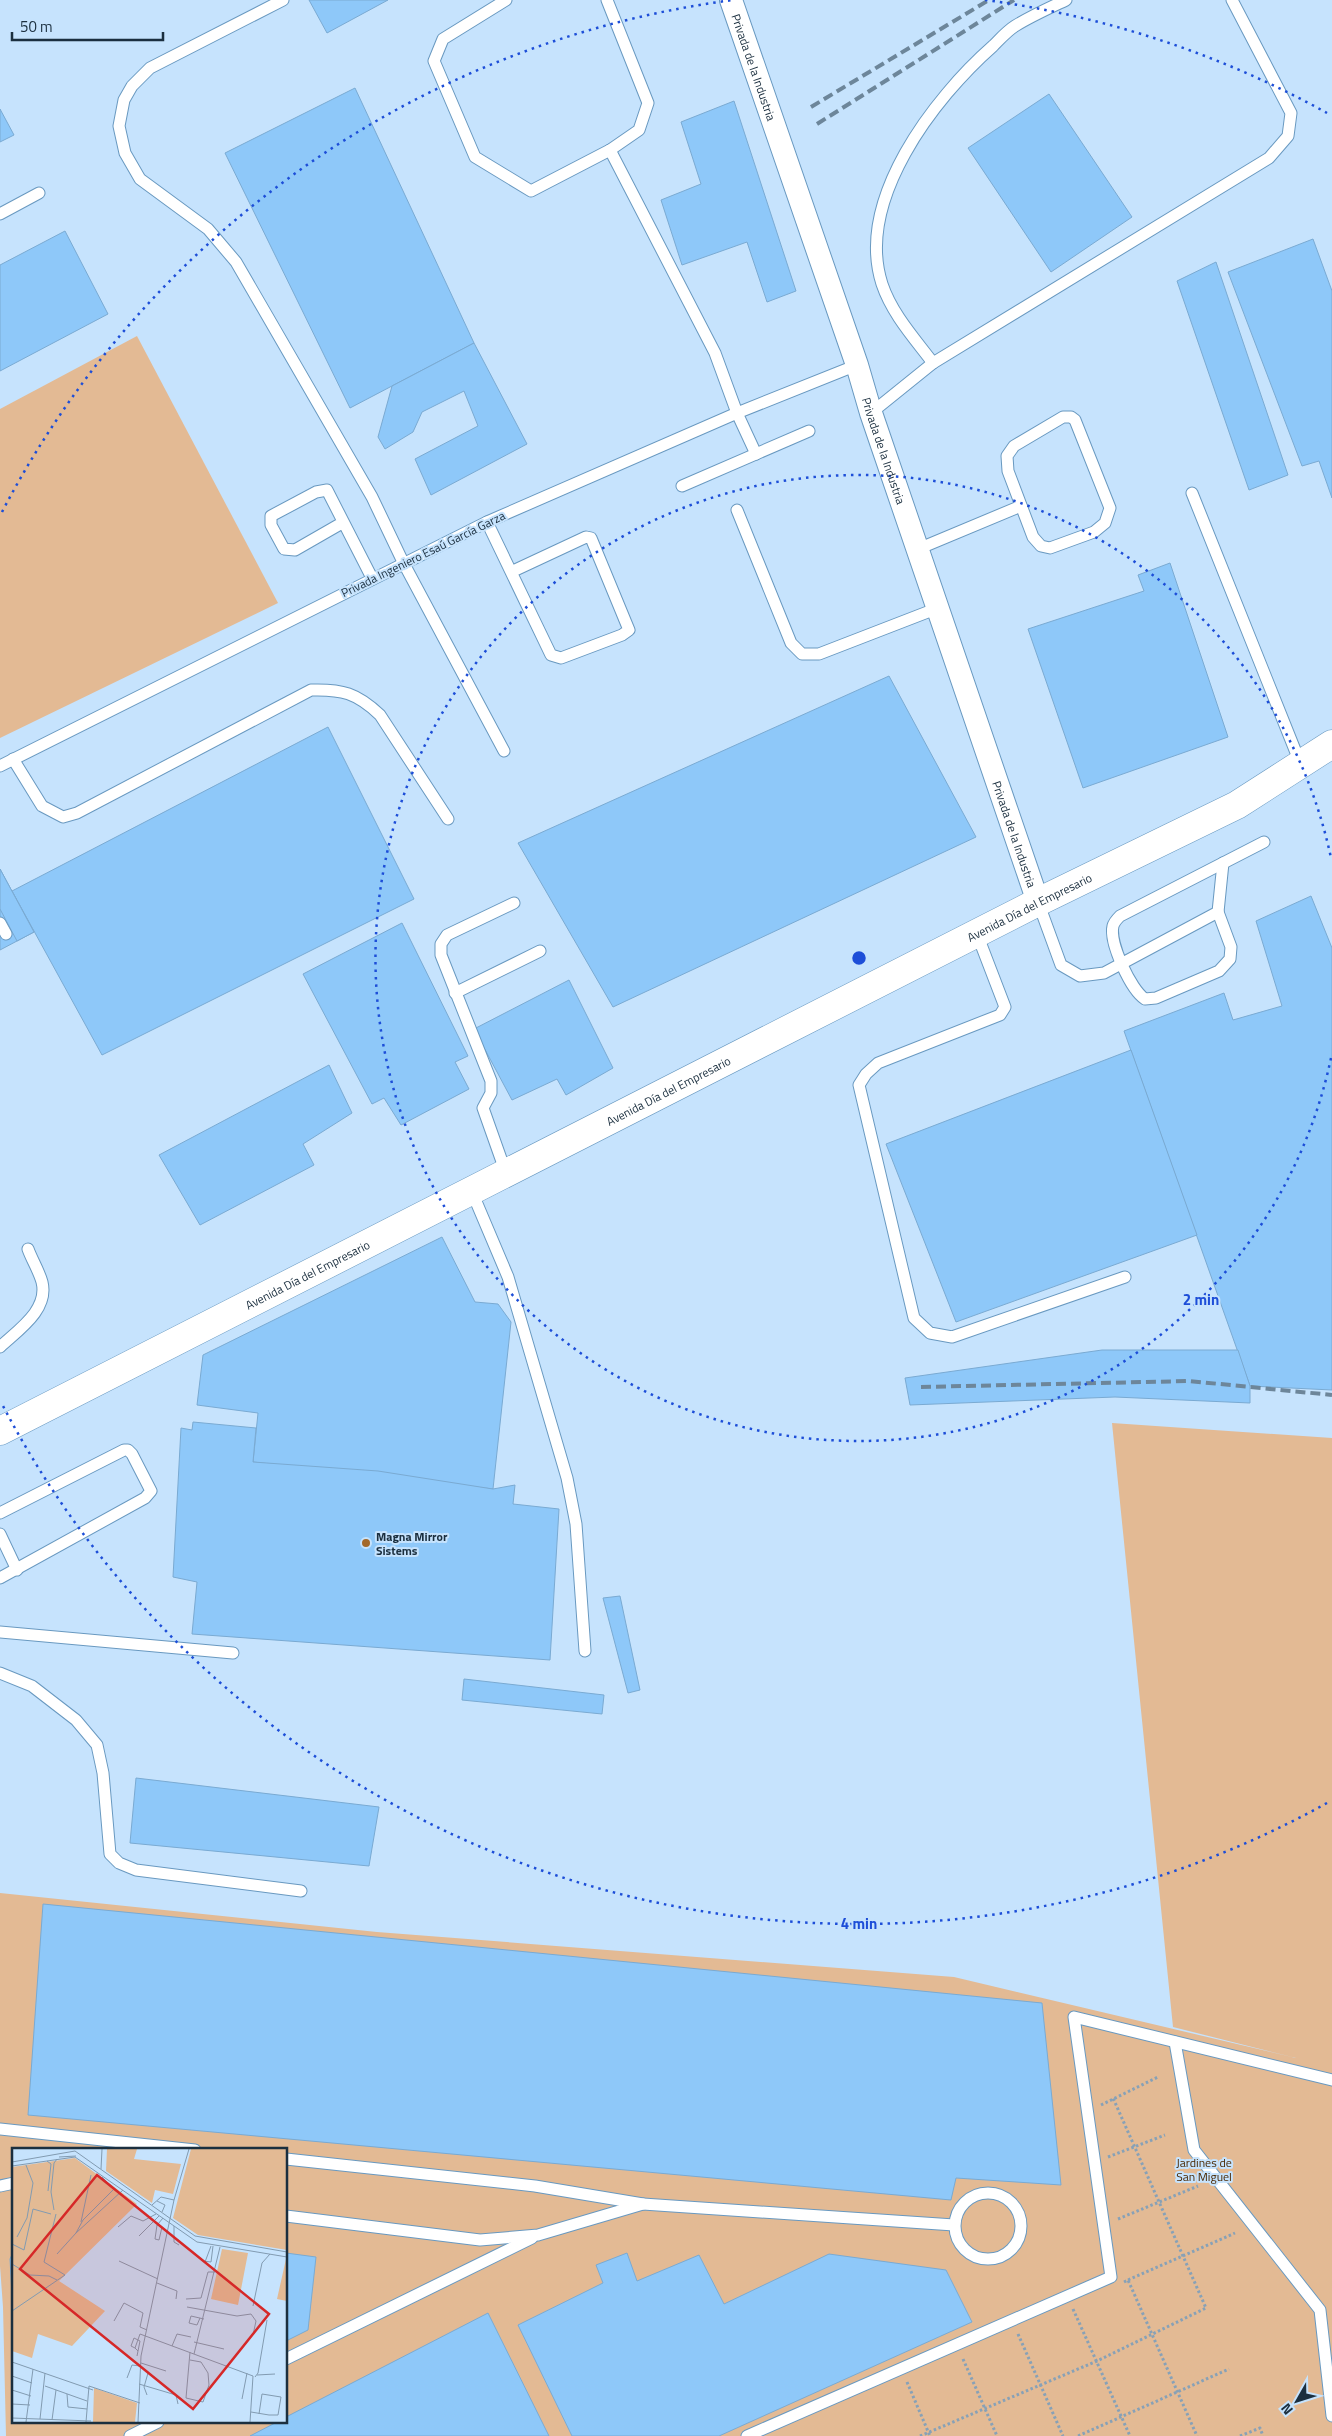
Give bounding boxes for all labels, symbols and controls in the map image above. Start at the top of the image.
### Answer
scale bar [12,10,164,42]
street label: Privada de la Industria [727,11,781,123]
text: 50 m [20,15,53,38]
street label: Privada de la Industria [857,395,911,507]
street label: Privada Ingeniero Esaú García Garza [338,506,508,602]
street label: Privada de la Industria [988,778,1042,890]
street label: Avenida Día del Empresario [963,868,1095,946]
centre of rings [850,949,868,967]
street label: Avenida Día del Empresario [603,1051,734,1130]
street label: Avenida Día del Empresario [242,1235,373,1314]
text: 2 min [1183,1288,1219,1311]
place label: Magna Mirror Sistems [376,1527,448,1560]
marker: Magna Mirror Sistems [360,1537,372,1549]
text: 4 min [841,1912,877,1935]
inset map [12,2148,288,2424]
park label: Jardines de San Miguel [1176,2153,1232,2186]
north arrow [1272,2376,1322,2426]
text: N [1275,2399,1298,2420]

